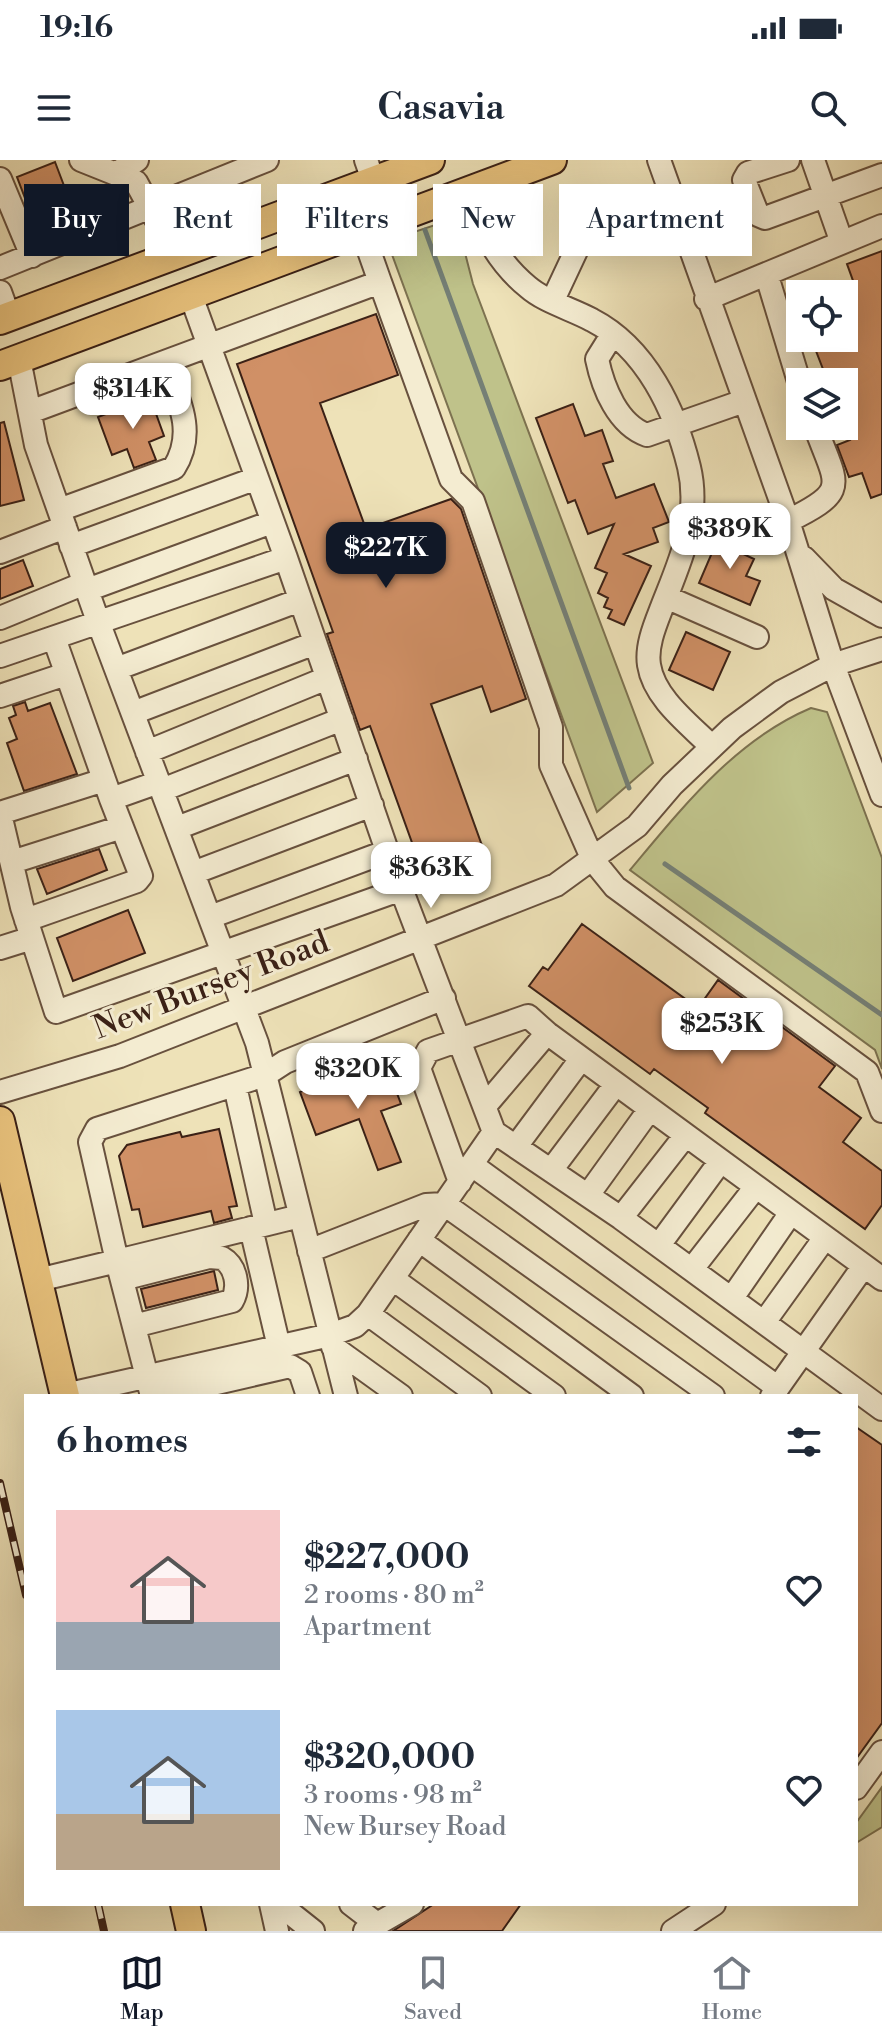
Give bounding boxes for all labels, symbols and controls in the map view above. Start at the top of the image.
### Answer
text: 19:16 [40,9,113,47]
icon: menu [32,86,76,130]
text: Casavia [377,86,505,131]
icon: search [806,86,850,130]
chip: Buy [24,184,129,256]
chip: Rent [145,184,261,256]
chip: Filters [277,184,417,256]
chip: New [433,184,543,256]
chip: Apartment [559,184,752,256]
map controls [786,280,858,440]
button: locate [786,280,858,352]
pin: $314K [77,363,189,431]
button: layers [786,368,858,440]
text: $314K [93,373,173,405]
pin: $389K [674,503,786,571]
text: $389K [687,513,773,545]
pin: $227K [330,522,442,590]
text: $227K [344,532,428,564]
pin: $363K [375,842,487,910]
text: $363K [389,852,473,884]
street label: New Bursey Road [88,922,334,1048]
pin: $253K [666,998,778,1066]
text: $253K [680,1008,764,1040]
pin: $320K [302,1043,414,1111]
text: $320K [314,1053,402,1085]
icon: filters [782,1420,826,1464]
text: 6 homes [56,1421,188,1463]
text: $227,000 [304,1537,469,1579]
icon: home [120,1542,216,1638]
icon: heart [782,1568,826,1612]
text: 2 rooms · 80 m² [304,1579,484,1611]
text: Apartment [304,1611,432,1643]
text: $320,000 [304,1737,475,1779]
icon: home [120,1742,216,1838]
icon: heart [782,1768,826,1812]
text: 3 rooms · 98 m² [304,1779,482,1811]
text: New Bursey Road [304,1811,506,1843]
tab: Map [120,1951,164,2026]
tab: Saved [404,1951,462,2026]
tab: Home [702,1951,762,2026]

